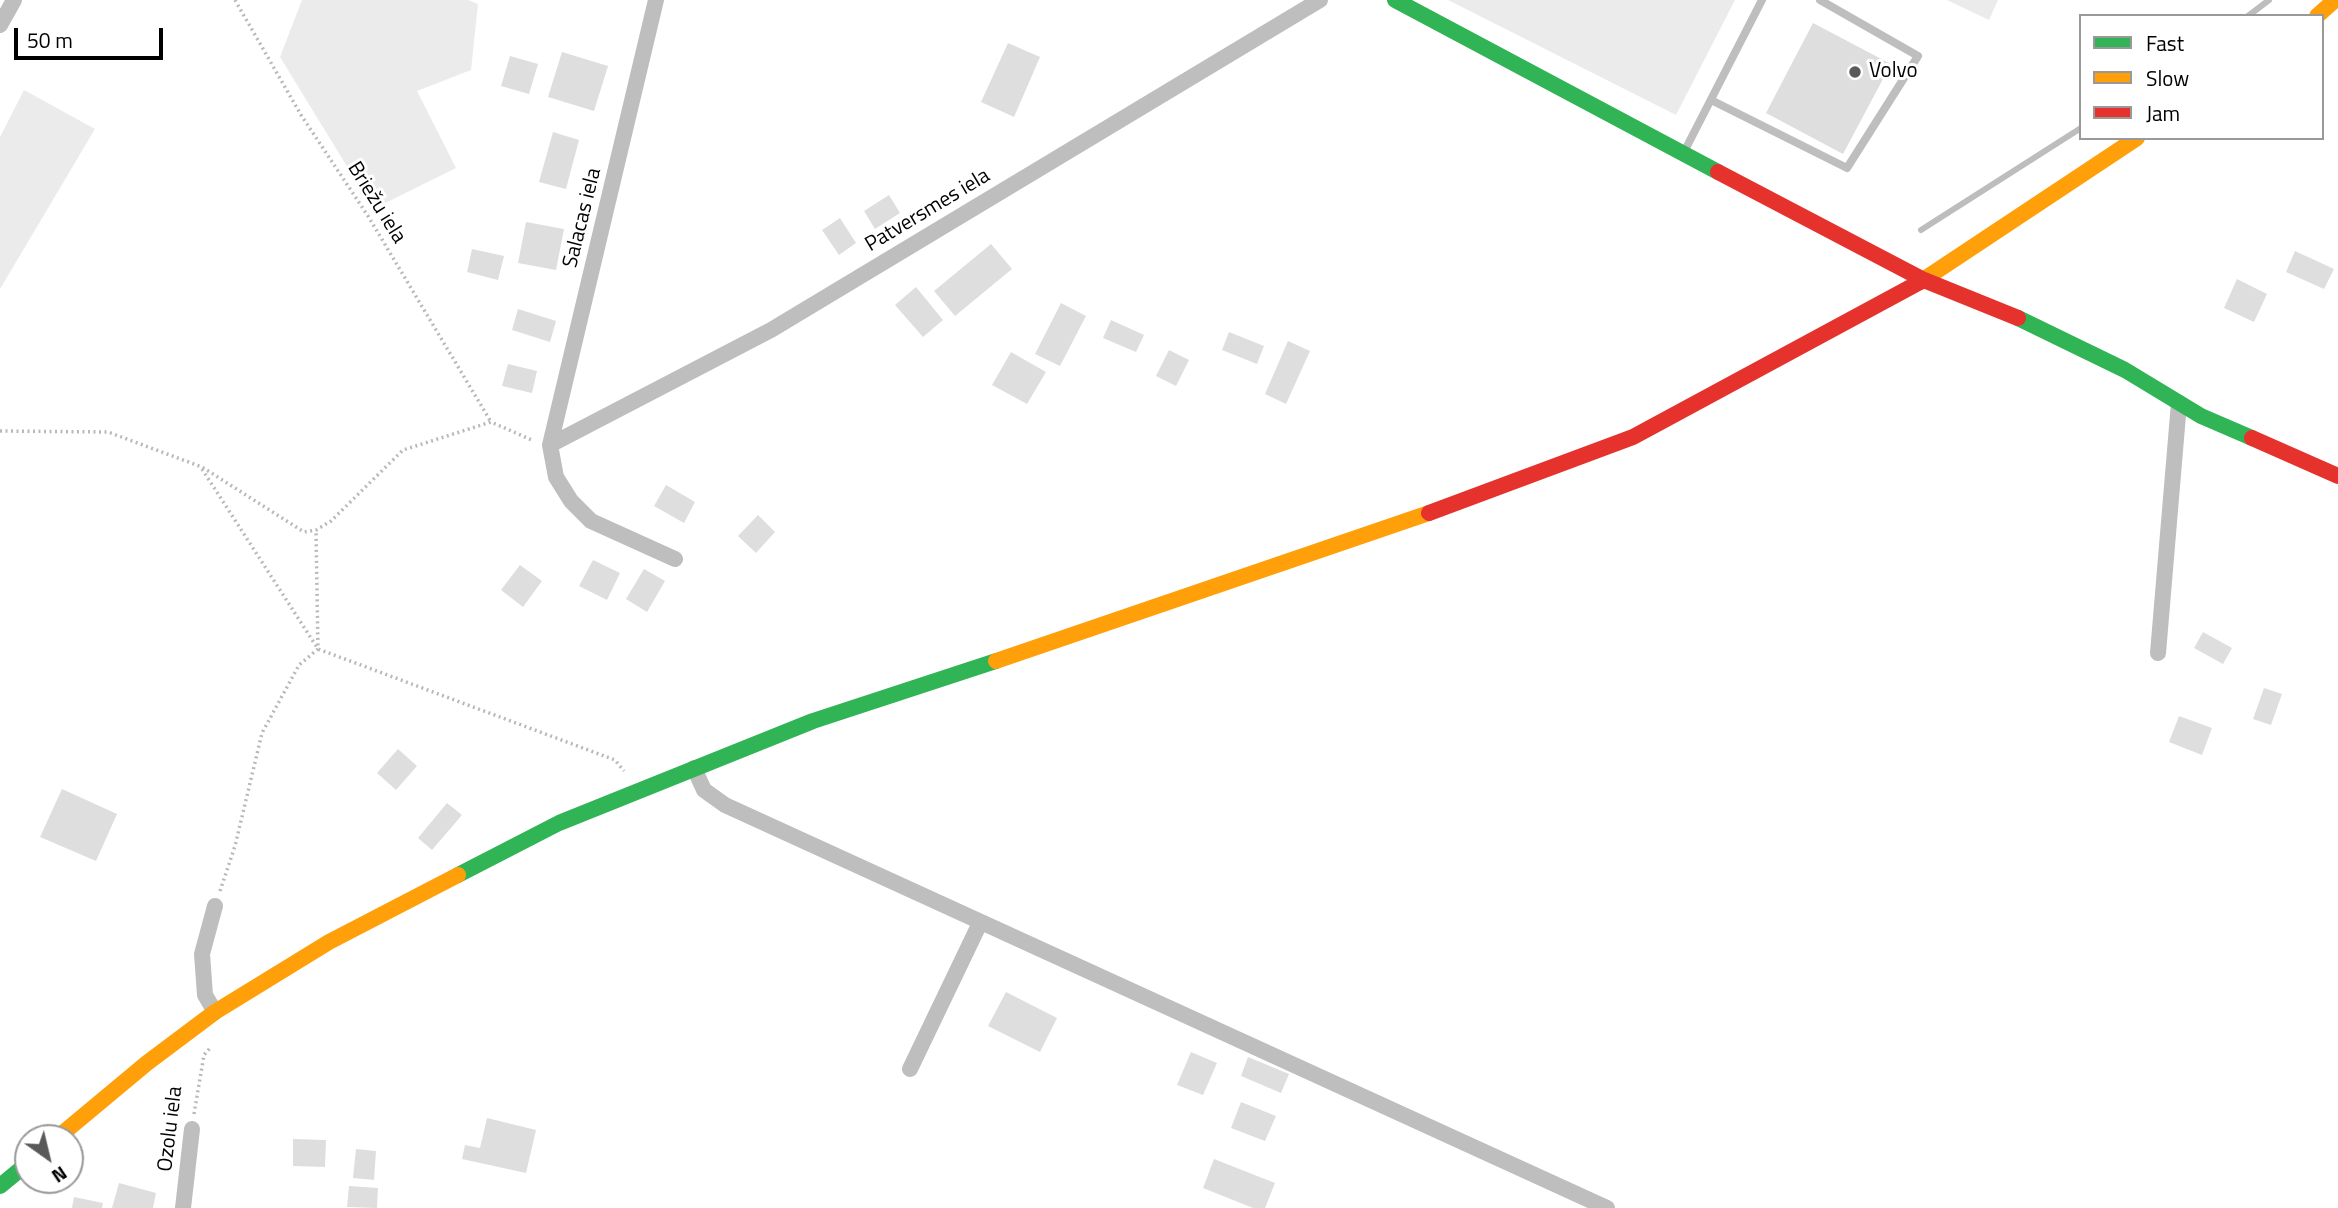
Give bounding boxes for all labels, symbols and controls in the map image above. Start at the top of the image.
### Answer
scale bar [18,14,166,58]
legend [2079,14,2324,140]
text: 50 m [27,24,73,56]
text: Fast [2146,27,2184,59]
place label: Volvo [1869,59,1917,85]
text: Slow [2146,62,2189,94]
marker: Volvo [1847,64,1863,80]
text: Jam [2146,97,2180,129]
street label: Briežu iela [341,158,411,248]
street label: Patversmes iela [861,164,995,258]
street label: Salacas iela [558,166,608,270]
street label: Ozolu iela [153,1085,189,1173]
north arrow [14,1124,84,1194]
text: N [46,1159,73,1191]

